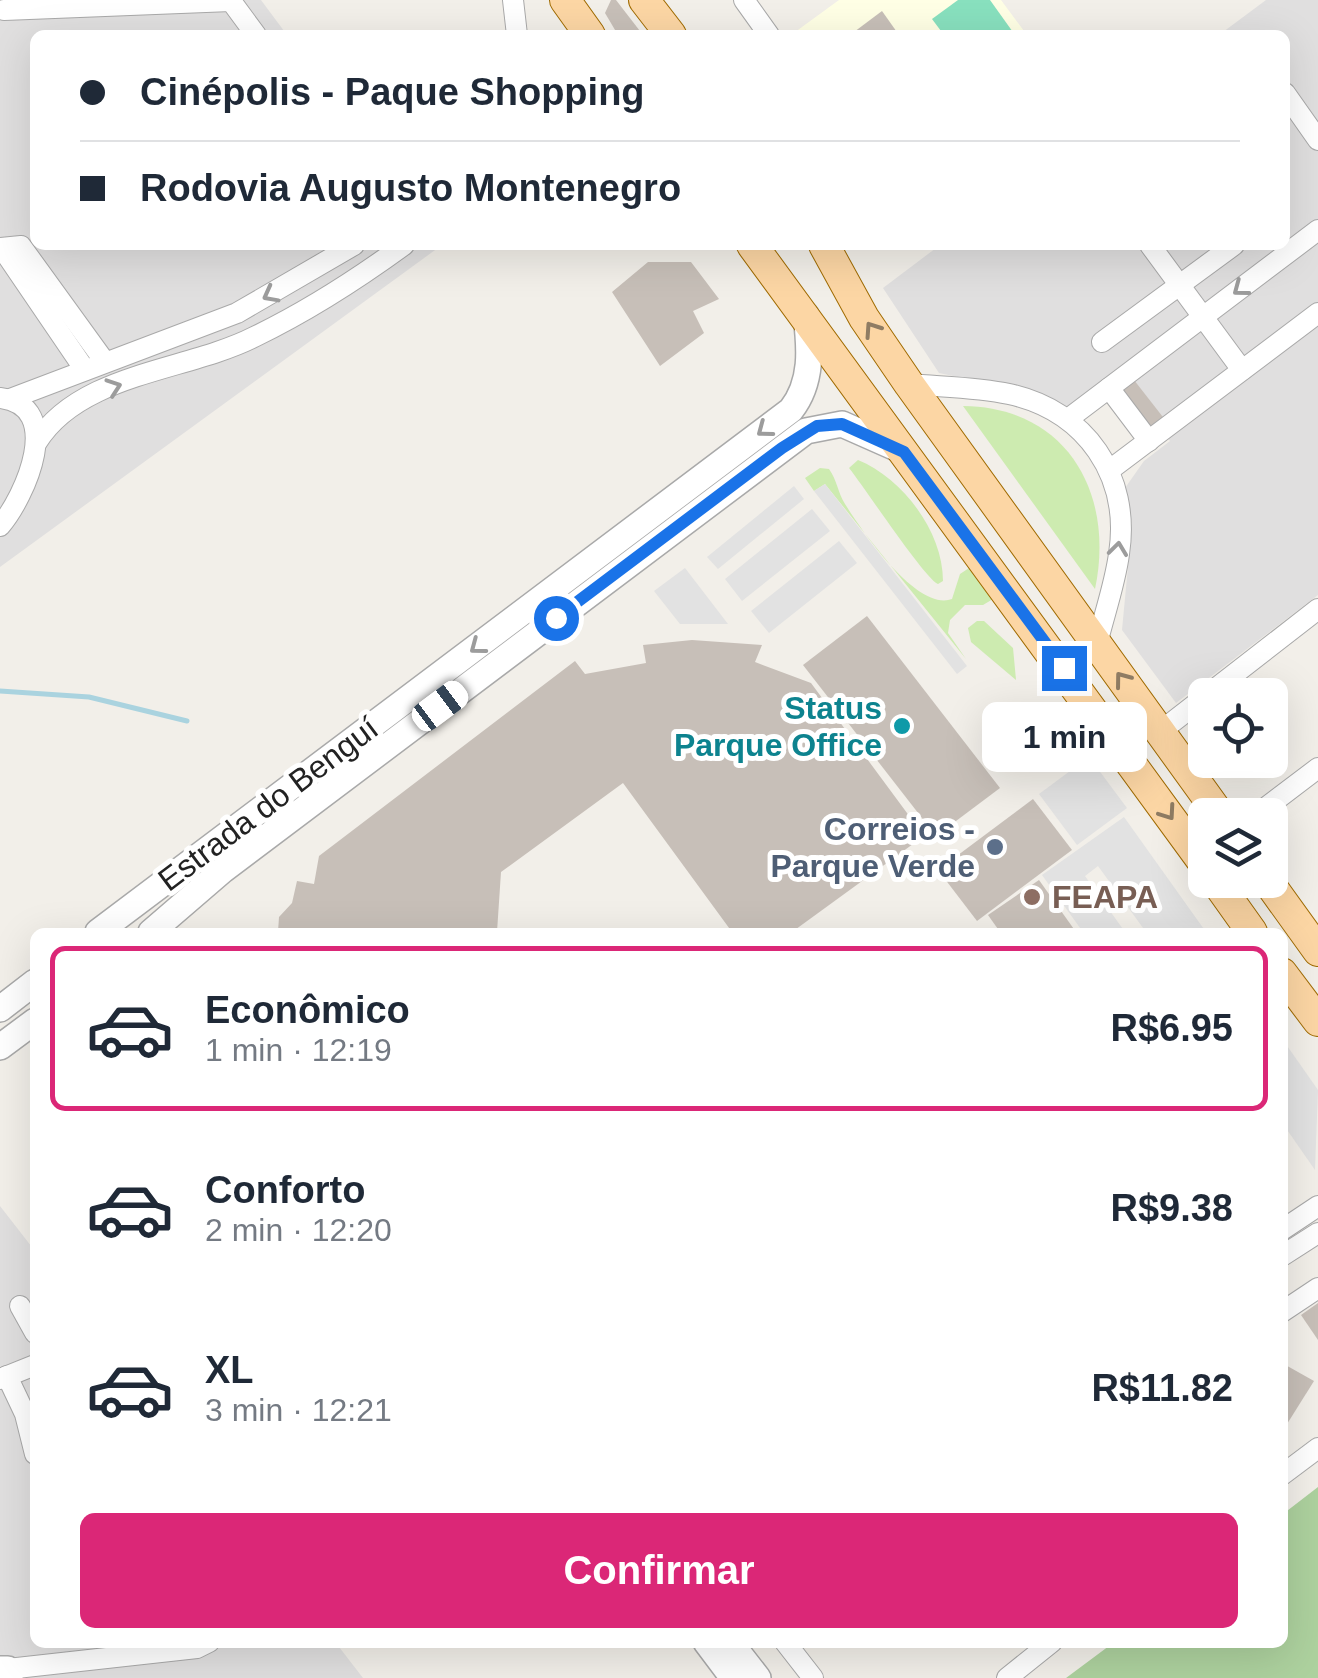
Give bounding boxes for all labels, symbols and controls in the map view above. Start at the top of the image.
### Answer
text: Cinépolis - Paque Shopping [140,71,645,113]
text: Rodovia Augusto Montenegro [140,167,681,209]
one-way arrow [1233,277,1251,294]
one-way arrow [263,283,281,302]
one-way arrow [866,322,884,341]
one-way arrow [105,378,122,399]
one-way arrow [757,418,775,436]
one-way arrow [1107,541,1128,558]
route start [534,596,579,641]
one-way arrow [470,636,488,653]
route end [1042,646,1087,691]
one-way arrow [1117,672,1134,690]
car [407,676,473,736]
map controls [1188,678,1288,898]
button: locate [1188,678,1288,778]
place label: Status Parque Office [674,690,882,763]
callout: 1 min [982,703,1146,773]
street label: Estrada do Benguí [151,710,385,898]
marker: Status Parque Office [891,715,913,737]
text: 1 min [1023,719,1106,755]
button: layers [1188,798,1288,898]
one-way arrow [1156,801,1174,820]
place label: Correios - Parque Verde [770,811,975,884]
marker: Correios - Parque Verde [984,836,1006,858]
place label: FEAPA [1052,879,1158,915]
marker: FEAPA [1021,886,1043,908]
icon: car [85,984,175,1074]
text: Econômico [205,989,410,1031]
text: R$6.95 [1110,1007,1233,1049]
text: 1 min · 12:19 [205,1032,392,1068]
icon: car [85,1164,175,1254]
text: Conforto [205,1169,365,1211]
text: R$9.38 [1110,1187,1233,1229]
text: 2 min · 12:20 [205,1212,392,1248]
icon: car [85,1344,175,1434]
text: XL [205,1349,254,1391]
text: R$11.82 [1091,1367,1233,1409]
text: 3 min · 12:21 [205,1392,392,1428]
button: Confirmar [80,1513,1238,1628]

